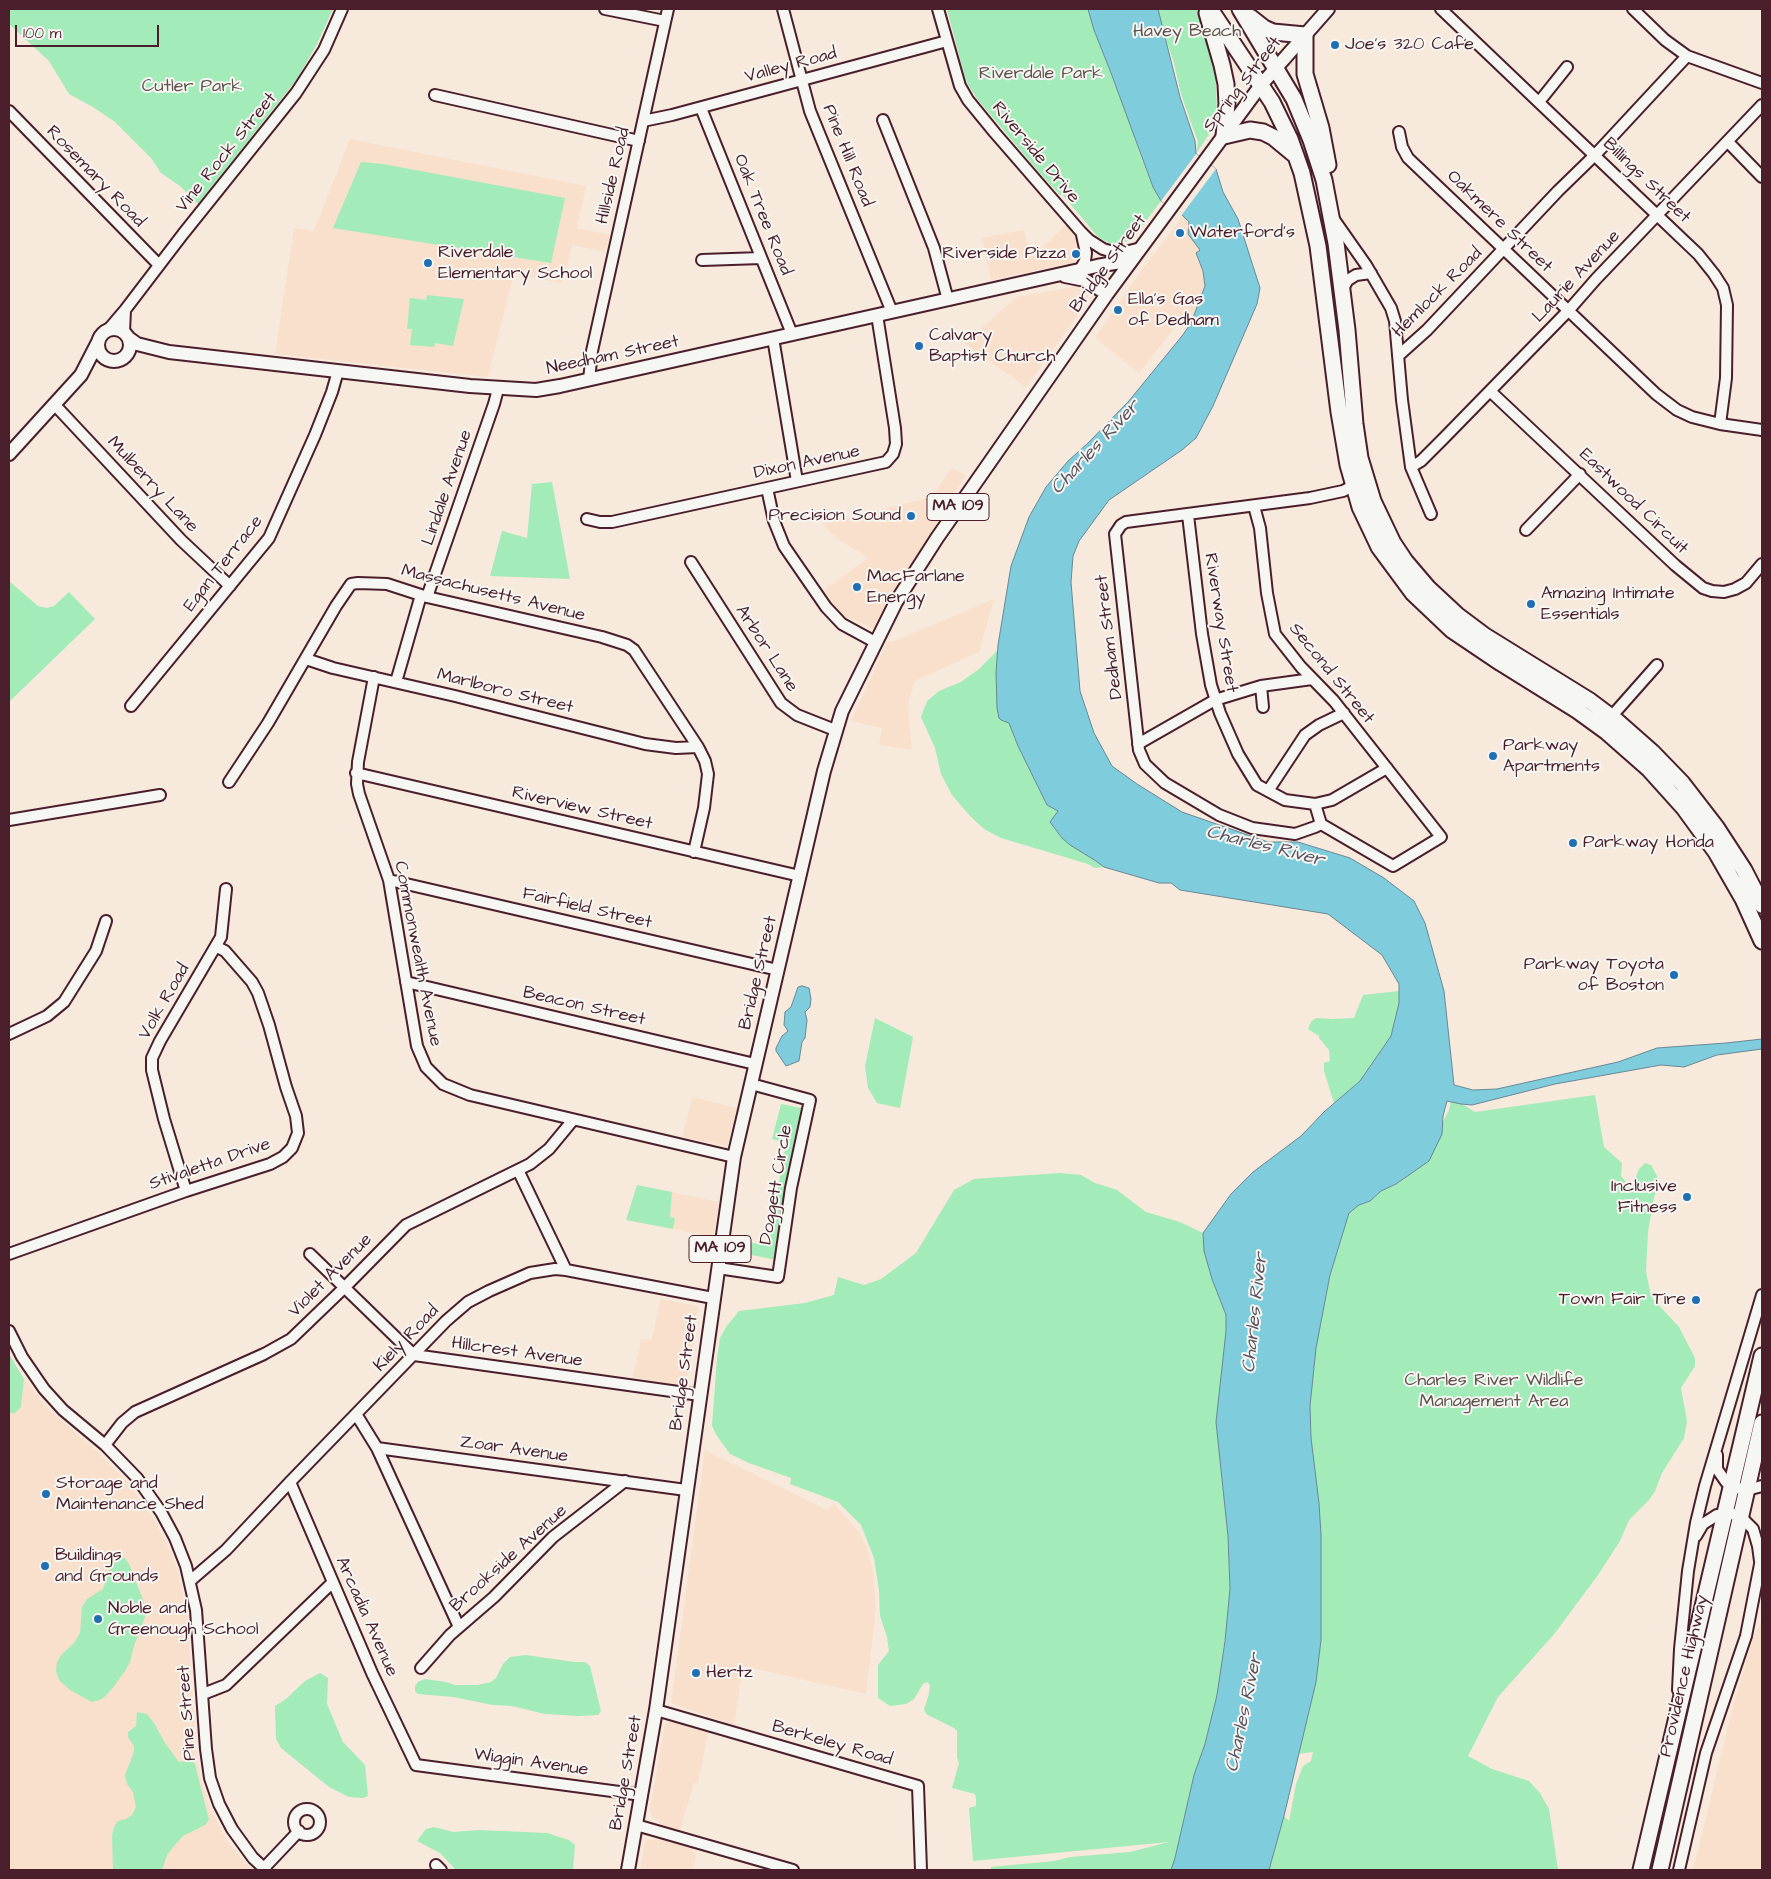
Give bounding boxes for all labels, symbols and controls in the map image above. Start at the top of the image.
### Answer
scale bar [18,15,161,47]
park label: Havey Beach [1133,21,1241,43]
text: 100 m [23,23,62,44]
street label: Spring Street [1199,33,1287,137]
place label: Joe’s 320 Cafe [1345,34,1474,56]
marker: Joe’s 320 Cafe [1329,39,1341,51]
street label: Valley Road [743,43,839,89]
park label: Riverdale Park [979,63,1103,85]
park label: Cutler Park [142,76,242,98]
street label: Vine Rock Street [172,89,282,217]
street label: Riverside Drive [986,98,1084,208]
street label: Pine Hill Road [817,102,877,210]
street label: Rosemary Road [41,122,149,232]
street label: Hillside Road [592,126,636,226]
street label: Billings Street [1598,134,1694,228]
street label: Oak Tree Road [728,151,796,279]
street label: Oakmere Street [1442,166,1556,278]
street label: Bridge Street [1066,211,1152,317]
place label: Waterford's [1190,222,1295,244]
street label: Laurie Avenue [1529,226,1625,328]
marker: Waterford's [1174,227,1186,239]
place label: Riverdale Elementary School [438,242,592,284]
place label: Riverside Pizza [942,243,1066,265]
street label: Hemlock Road [1388,243,1488,343]
marker: Riverside Pizza [1070,248,1082,260]
marker: Riverdale Elementary School [422,257,434,269]
place label: Ella's Gas of Dedham [1128,289,1219,332]
marker: Ella's Gas of Dedham [1112,304,1124,316]
place label: Calvary Baptist Church [929,325,1056,368]
street label: Needham Street [545,331,681,381]
marker: Calvary Baptist Church [913,340,925,352]
water label: Charles River [1047,396,1145,500]
street label: Lindale Avenue [418,427,478,549]
street label: Mulberry Lane [102,432,202,538]
street label: Dixon Avenue [752,441,862,485]
street label: Eastwood Circuit [1574,444,1692,560]
road number: MA 109 [927,494,989,520]
place label: Precision Sound [769,505,901,527]
marker: Precision Sound [905,510,917,522]
street label: Egan Terrace [180,511,268,617]
street label: Riverway Street [1198,552,1242,694]
street label: Massachusetts Avenue [399,561,587,627]
place label: MacFarlane Energy [867,566,965,608]
street label: Dedham Street [1092,573,1128,701]
marker: MacFarlane Energy [851,581,863,593]
place label: Amazing Intimate Essentials [1541,583,1675,626]
marker: Amazing Intimate Essentials [1525,598,1537,610]
street label: Arbor Lane [730,602,802,696]
street label: Second Street [1284,619,1378,729]
street label: Marlboro Street [435,665,575,719]
place label: Parkway Apartments [1503,735,1600,778]
marker: Parkway Apartments [1487,750,1499,762]
street label: Riverview Street [510,782,654,836]
water label: Charles River [1204,821,1326,873]
place label: Parkway Honda [1583,832,1714,854]
marker: Parkway Honda [1567,837,1579,849]
street label: Commonwealth Avenue [388,860,446,1048]
street label: Fairfield Street [520,884,654,934]
street label: Bridge Street [735,914,783,1032]
place label: Parkway Toyota of Boston [1524,954,1664,996]
street label: Volk Road [135,960,195,1044]
marker: Parkway Toyota of Boston [1668,969,1680,981]
street label: Beacon Street [521,982,647,1032]
street label: Doggett Circle [756,1123,798,1247]
street label: Stivaletta Drive [146,1134,274,1196]
place label: Inclusive Fitness [1611,1176,1677,1218]
marker: Inclusive Fitness [1681,1191,1693,1203]
street label: Violet Avenue [285,1230,377,1322]
road number: MA 109 [689,1236,751,1262]
water label: Charles River [1238,1252,1274,1374]
place label: Town Fair Tire [1559,1289,1686,1311]
marker: Town Fair Tire [1690,1294,1702,1306]
street label: Kiely Road [370,1301,444,1377]
street label: Bridge Street [666,1314,704,1432]
street label: Hillcrest Avenue [450,1333,584,1373]
park label: Charles River Wildlife Management Area [1404,1370,1584,1412]
street label: Zoar Avenue [459,1432,569,1468]
place label: Storage and Maintenance Shed [56,1473,204,1516]
marker: Storage and Maintenance Shed [40,1488,52,1500]
street label: Brookside Avenue [446,1501,572,1617]
place label: Buildings and Grounds [55,1545,159,1588]
street label: Arcadia Avenue [330,1554,402,1680]
marker: Buildings and Grounds [39,1560,51,1572]
street label: Providence Highway [1656,1593,1714,1759]
place label: Noble and Greenough School [108,1598,258,1640]
marker: Noble and Greenough School [92,1613,104,1625]
water label: Charles River [1221,1652,1269,1774]
place label: Hertz [706,1662,753,1684]
street label: Pine Street [174,1665,202,1761]
marker: Hertz [690,1667,702,1679]
street label: Bridge Street [606,1714,648,1832]
street label: Berkeley Road [769,1716,895,1772]
street label: Wiggin Avenue [472,1744,590,1782]

